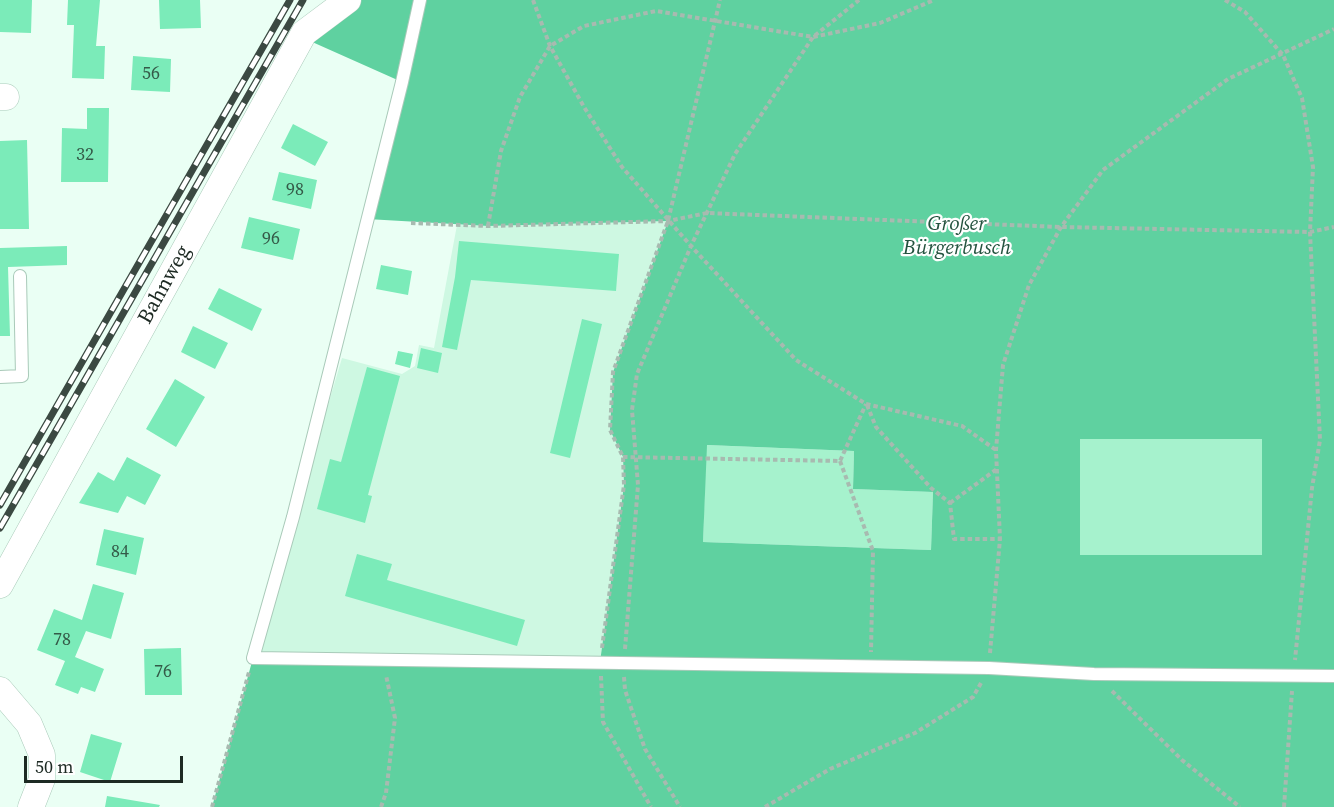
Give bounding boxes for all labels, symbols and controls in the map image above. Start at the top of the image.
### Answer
house number: 56 [142,63,160,85]
house number: 32 [76,144,94,166]
house number: 98 [286,179,304,201]
park label: Großer Bürgerbusch [903,212,1011,262]
house number: 96 [262,228,280,250]
street label: Bahnweg [133,241,197,329]
house number: 84 [111,541,129,563]
house number: 78 [53,629,71,651]
house number: 76 [154,661,172,683]
scale bar [27,744,186,782]
text: 50 m [35,754,73,779]

